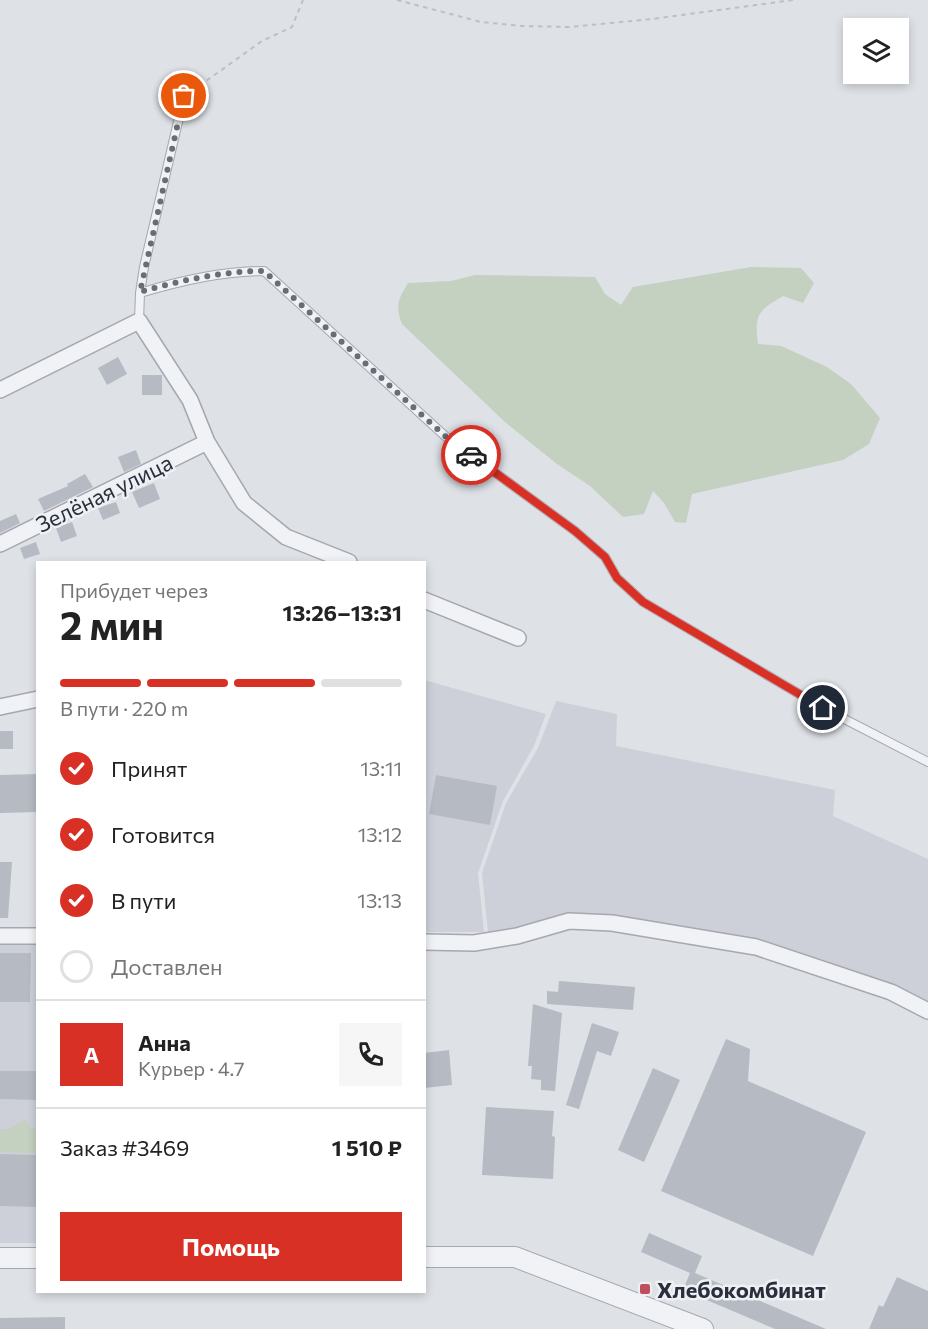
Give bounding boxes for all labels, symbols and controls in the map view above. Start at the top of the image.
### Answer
map controls [843,18,909,84]
button: layers [843,18,909,84]
pin [158,70,209,121]
icon: bag [167,79,200,112]
courier [441,425,501,485]
icon: car [455,439,488,472]
street label: Зелёная улица [31,448,177,538]
text: Прибудет через [60,578,208,602]
text: 13:26–13:31 [283,599,402,626]
text: 2 мин [60,600,164,648]
pin [797,682,848,733]
icon: home [806,691,839,724]
text: В пути · 220 m [60,696,188,720]
icon: check [60,752,93,785]
text: Принят [111,755,187,782]
text: 13:11 [360,756,402,780]
icon: check [60,818,93,851]
text: Готовится [111,821,215,848]
text: 13:12 [358,822,402,846]
icon: check [60,884,93,917]
text: В пути [111,887,176,914]
text: 13:13 [357,888,402,912]
text: Доставлен [111,953,223,980]
button: phone [339,1023,402,1086]
text: Анна [138,1029,191,1056]
text: А [84,1041,99,1068]
text: Курьер · 4.7 [138,1056,245,1080]
text: Заказ #3469 [60,1134,189,1161]
text: 1 510 ₽ [332,1134,402,1161]
button: Помощь [60,1212,402,1281]
place label: Хлебокомбинат [657,1276,826,1303]
marker: Хлебокомбинат [638,1282,652,1296]

